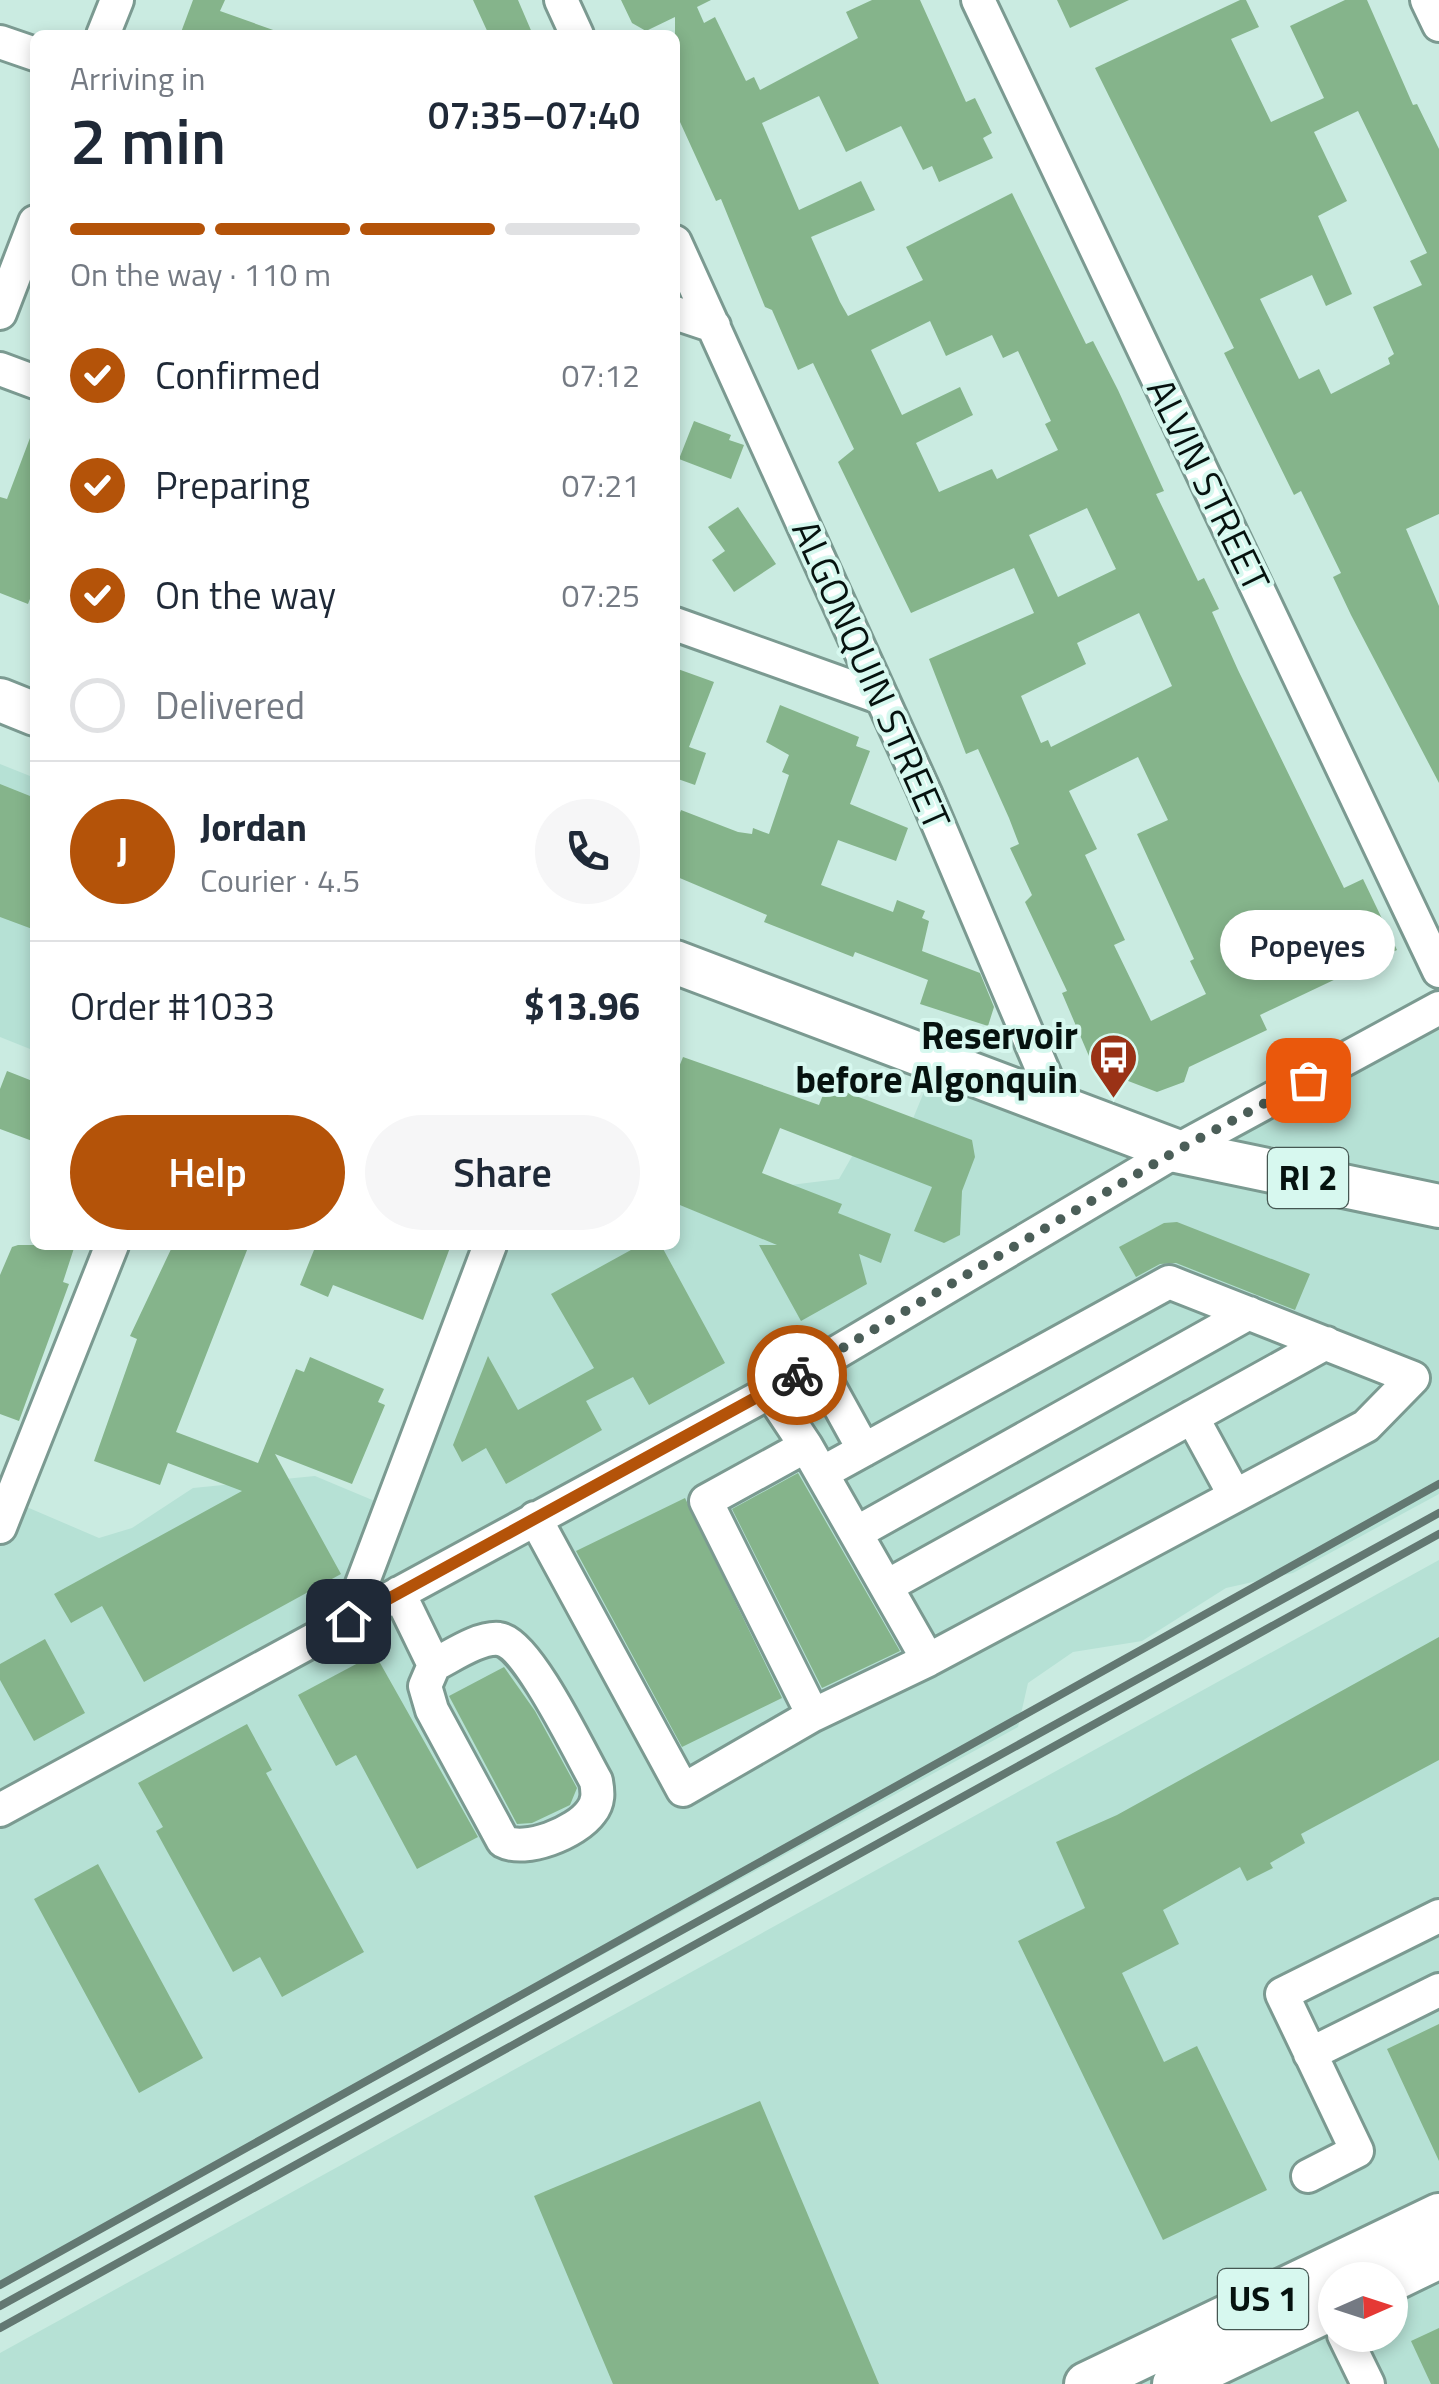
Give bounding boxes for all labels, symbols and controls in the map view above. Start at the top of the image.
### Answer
text: Arriving in [70,54,206,102]
text: 07:35–07:40 [428,86,640,144]
text: 2 min [70,90,226,189]
text: On the way · 110 m [70,250,331,298]
text: Confirmed [155,346,321,404]
icon: check [70,348,125,403]
text: 07:12 [561,351,640,399]
street label: ALVIN STREET [1132,368,1285,601]
text: Preparing [155,456,310,514]
icon: check [70,458,125,513]
text: 07:21 [561,461,640,509]
street label: ALGONQUIN STREET [778,511,966,839]
text: On the way [155,566,336,624]
icon: check [70,568,125,623]
text: 07:25 [561,571,640,619]
text: Delivered [155,676,305,734]
text: Jordan [200,798,307,856]
button: phone [535,799,640,904]
text: J [117,822,128,880]
text: Courier · 4.5 [200,856,360,904]
callout: Popeyes [1220,910,1396,980]
text: Popeyes [1250,921,1365,969]
text: Order #1033 [70,977,275,1035]
text: $13.96 [524,977,640,1035]
place label: Reservoir before Algonquin [795,1006,1078,1108]
bus stop icon: Reservoir before Algonquin [1087,1032,1139,1100]
pin [1266,1038,1351,1123]
icon: bag [1281,1053,1336,1108]
button: Help [70,1115,345,1230]
button: Share [365,1115,640,1230]
road number: RI 2 [1268,1148,1348,1208]
courier [747,1325,847,1425]
icon: bike [770,1348,825,1403]
pin [306,1579,391,1664]
icon: home [321,1594,376,1649]
north arrow [1318,2262,1408,2352]
map controls [1318,2262,1408,2352]
road number: US 1 [1218,2269,1308,2329]

